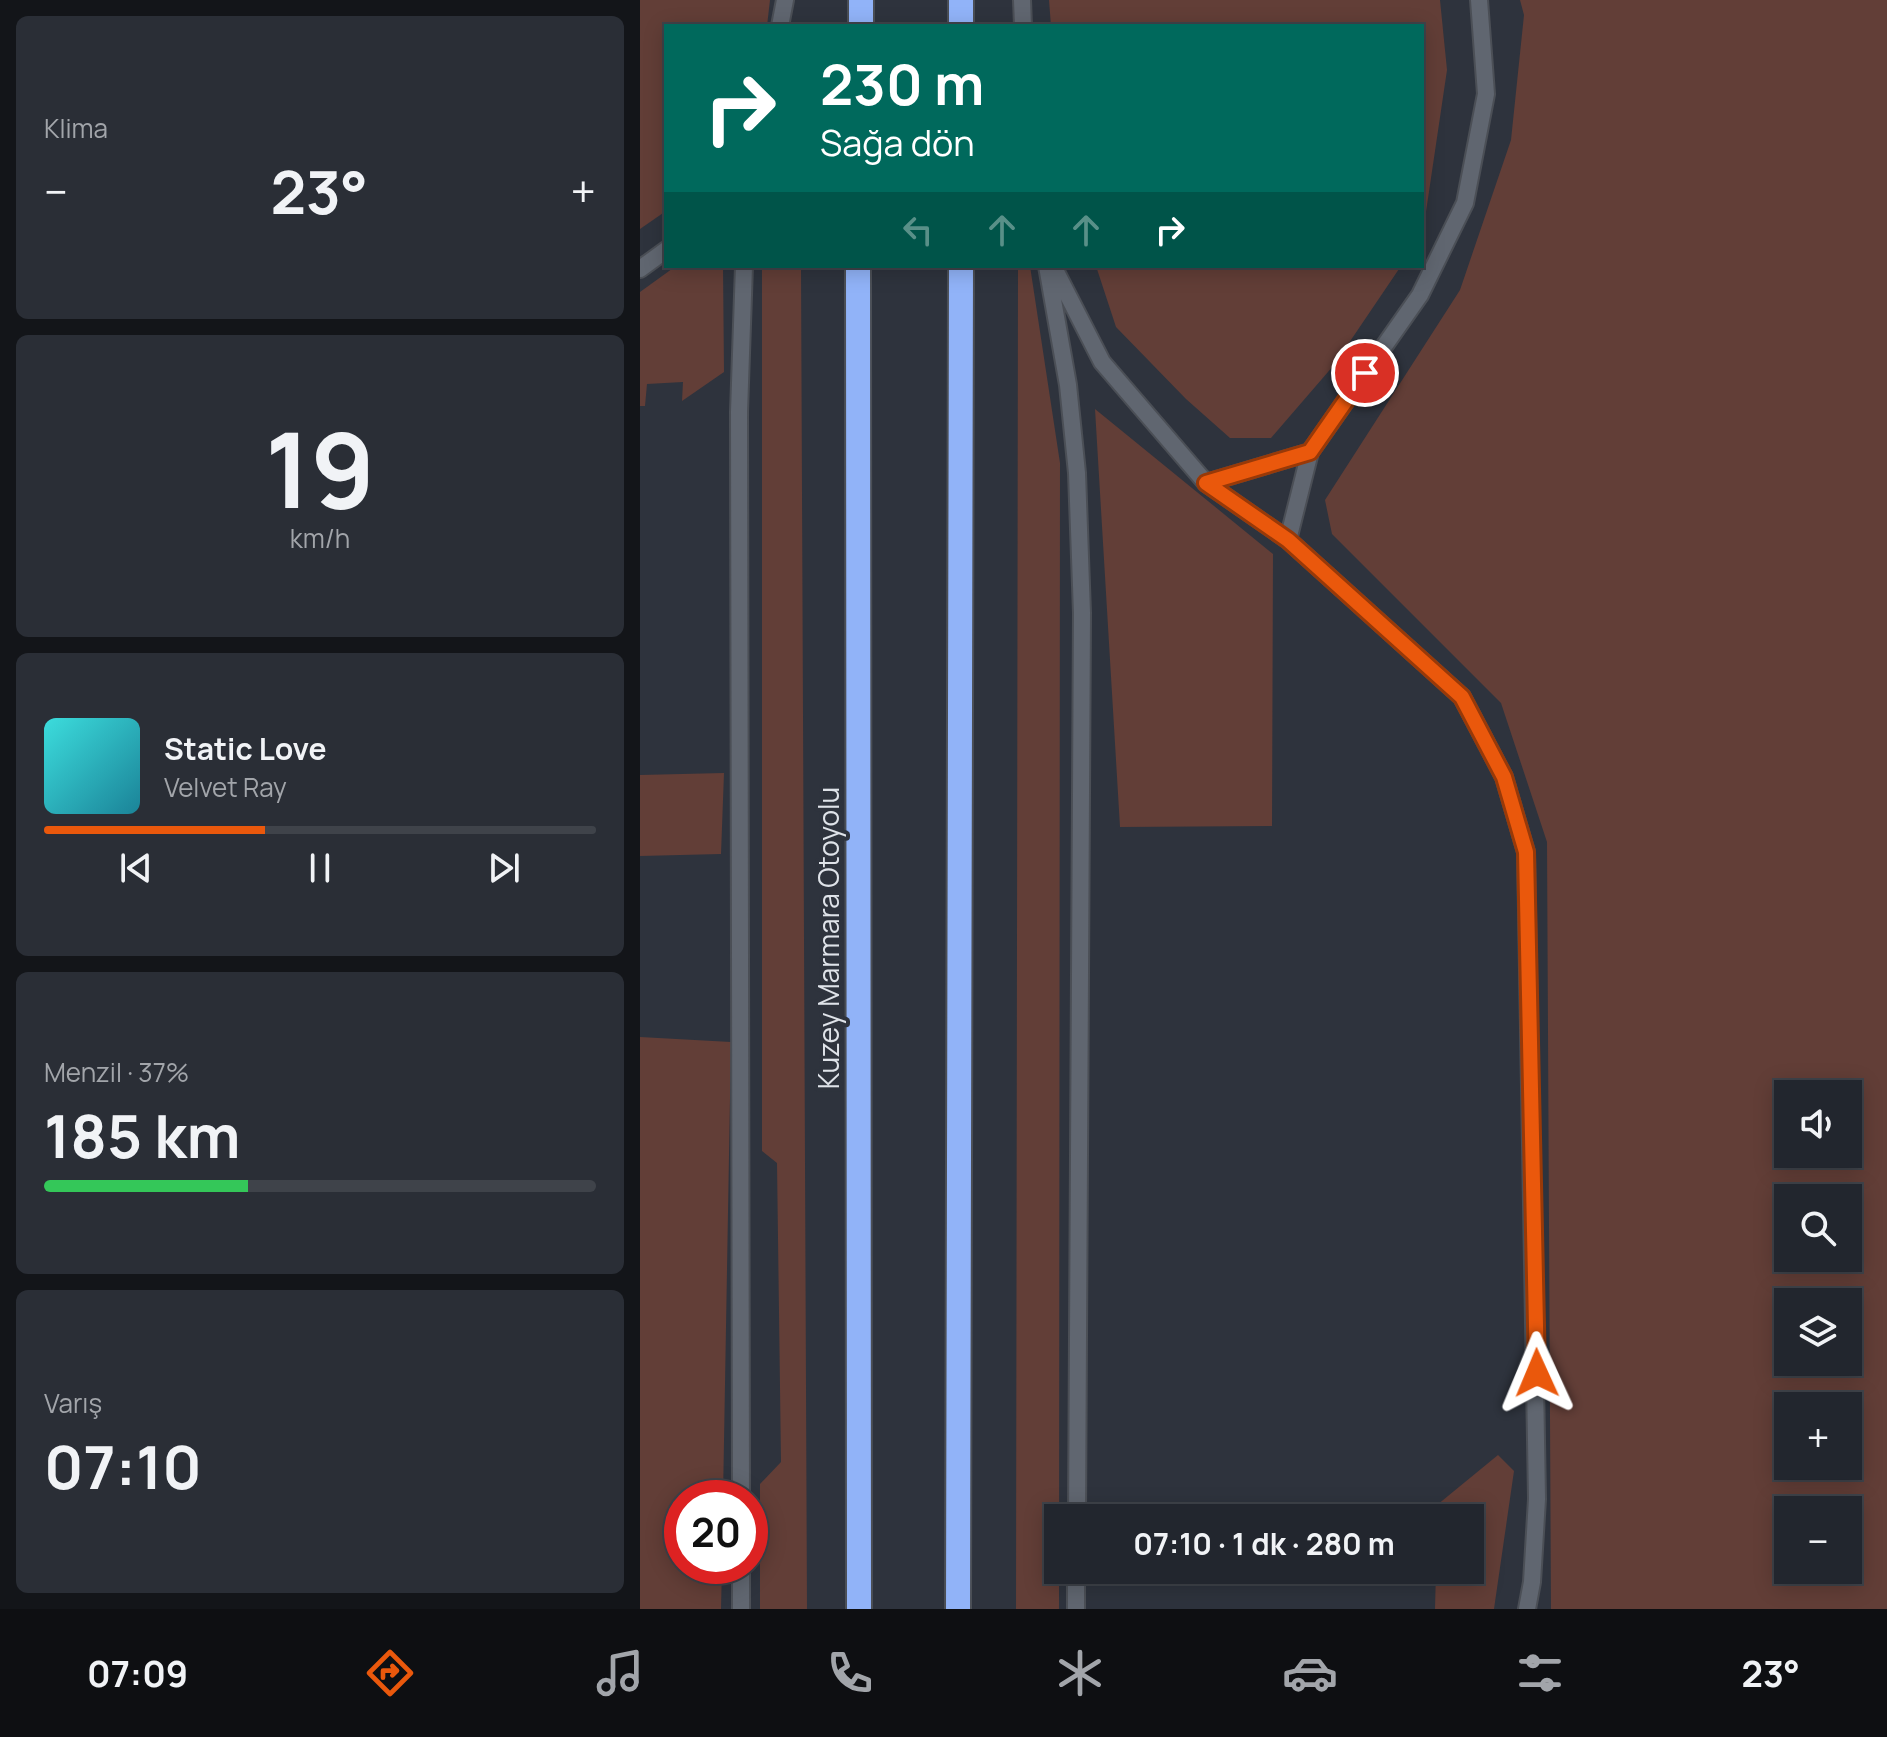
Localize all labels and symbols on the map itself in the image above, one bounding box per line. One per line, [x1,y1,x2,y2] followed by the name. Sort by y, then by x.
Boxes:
[1331,339,1399,407] pin
[809,787,847,1089] street label: Kuzey Marmara Otoyolu
[1495,1331,1579,1415] position arrow
[664,1480,768,1584] speed limit sign: 20

